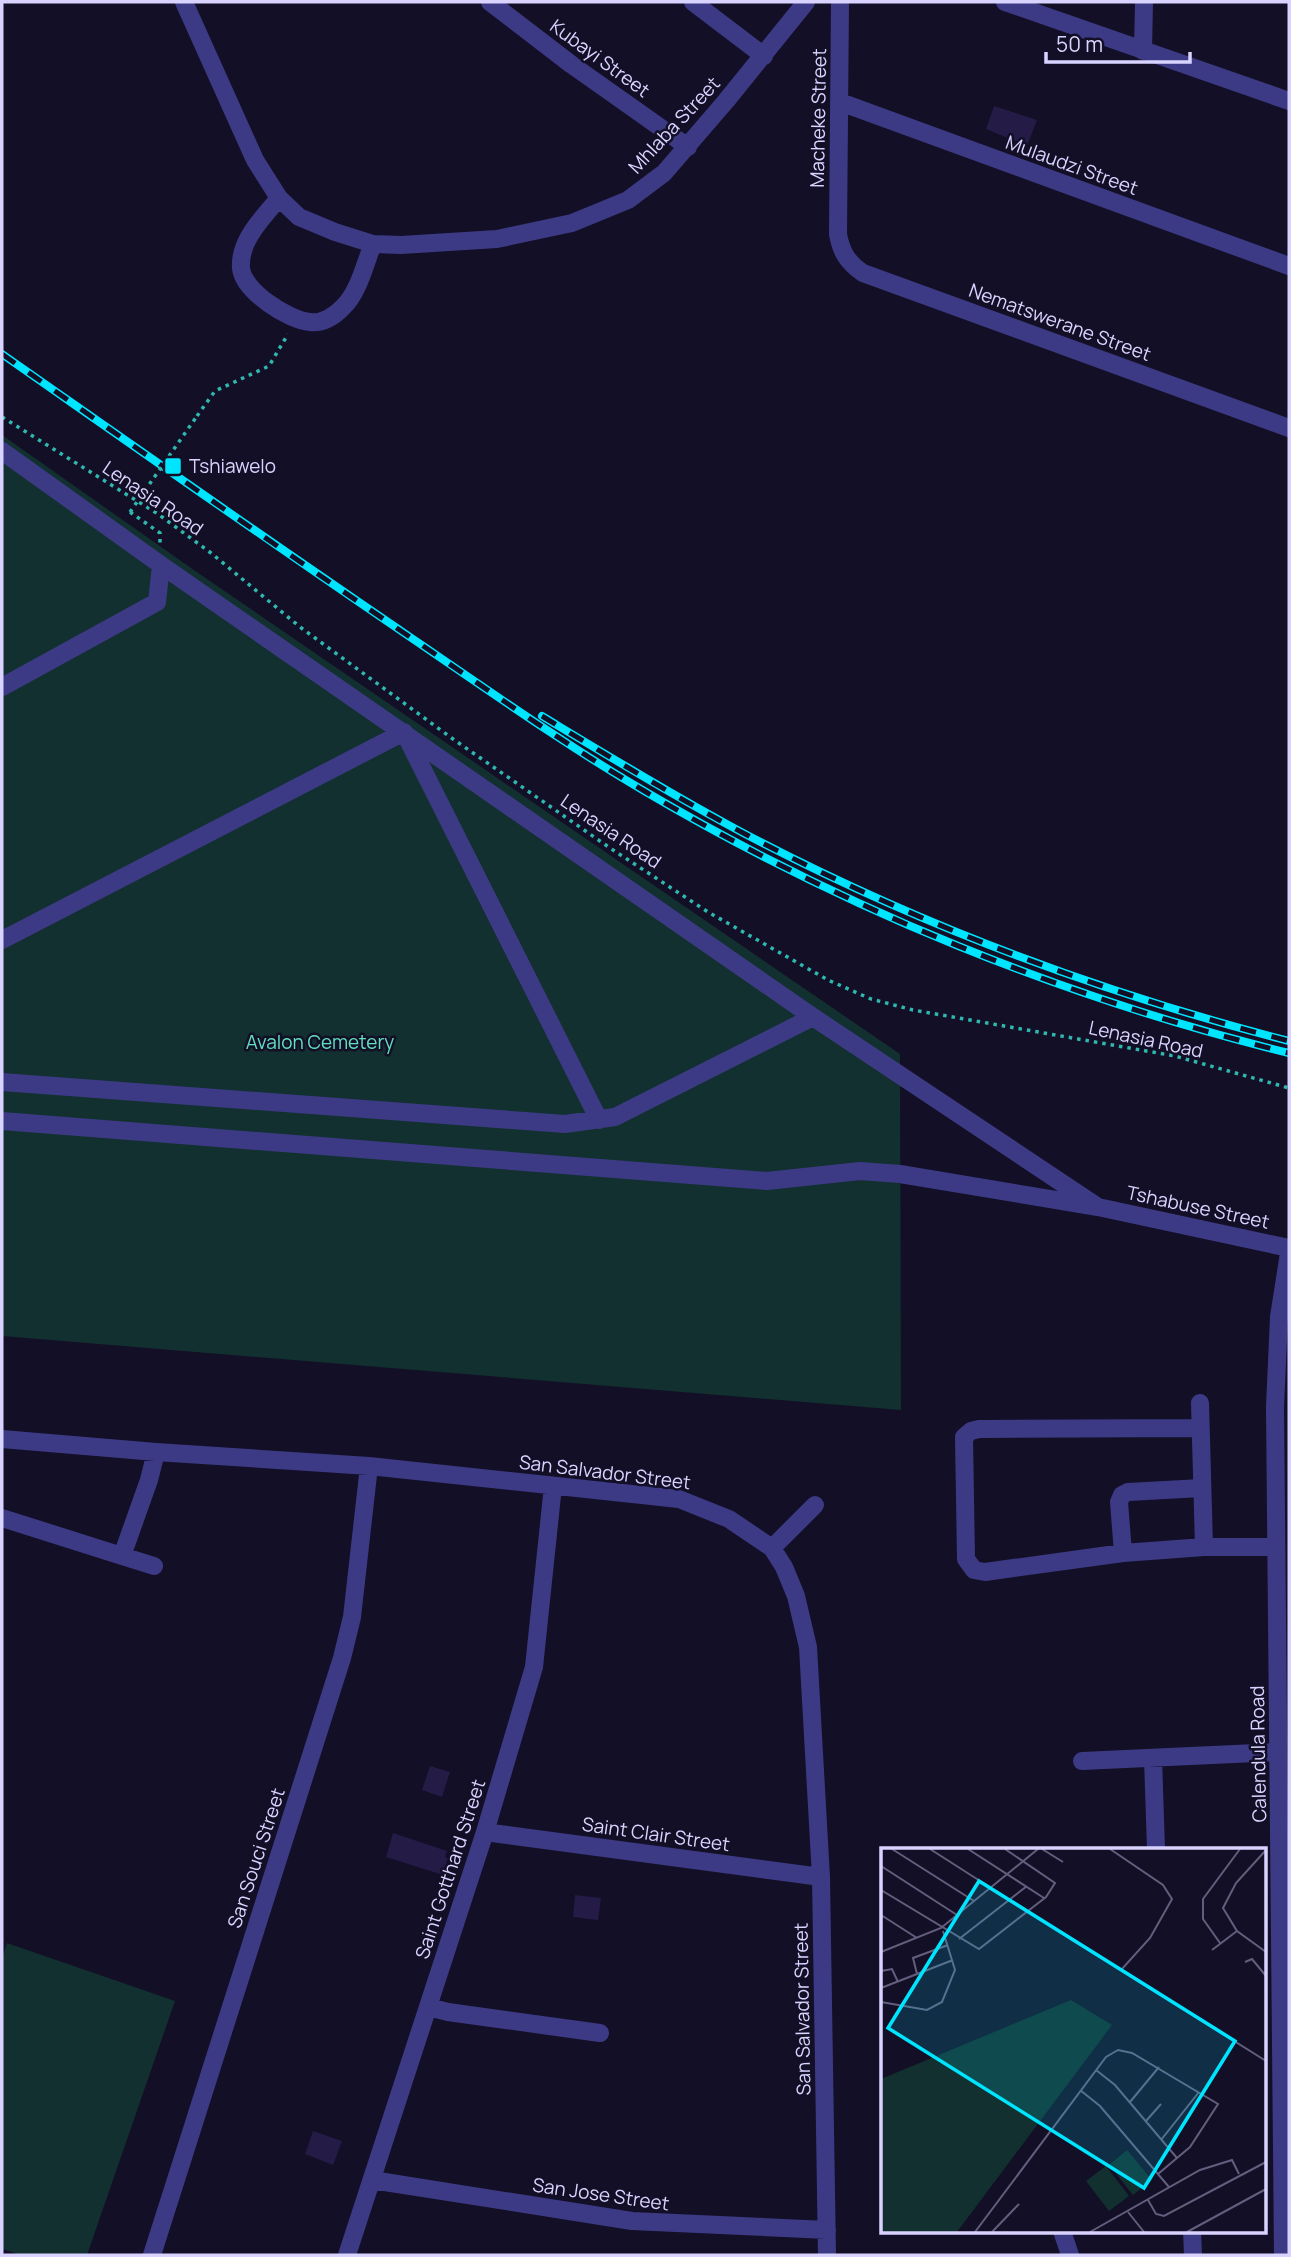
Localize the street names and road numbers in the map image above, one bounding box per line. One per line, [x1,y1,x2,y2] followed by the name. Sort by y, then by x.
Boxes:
[545,13,655,103] street label: Kubayi Street
[804,48,832,188] street label: Macheke Street
[622,71,726,179] street label: Mhlaba Street
[1002,129,1142,201] street label: Mulaudzi Street
[965,277,1155,367] street label: Nematswerane Street
[98,455,208,541] street label: Lenasia Road
[556,788,666,874] street label: Lenasia Road
[1086,1014,1206,1064] street label: Lenasia Road
[1124,1179,1272,1235] street label: Tshabuse Street
[518,1449,692,1495] street label: San Salvador Street
[1244,1685,1272,1823] street label: Calendula Road
[409,1776,491,1962] street label: Saint Gotthard Street
[221,1785,291,1931] street label: San Souci Street
[580,1811,732,1857] street label: Saint Clair Street
[787,1922,817,2096] street label: San Salvador Street
[531,2172,671,2216] street label: San Jose Street

